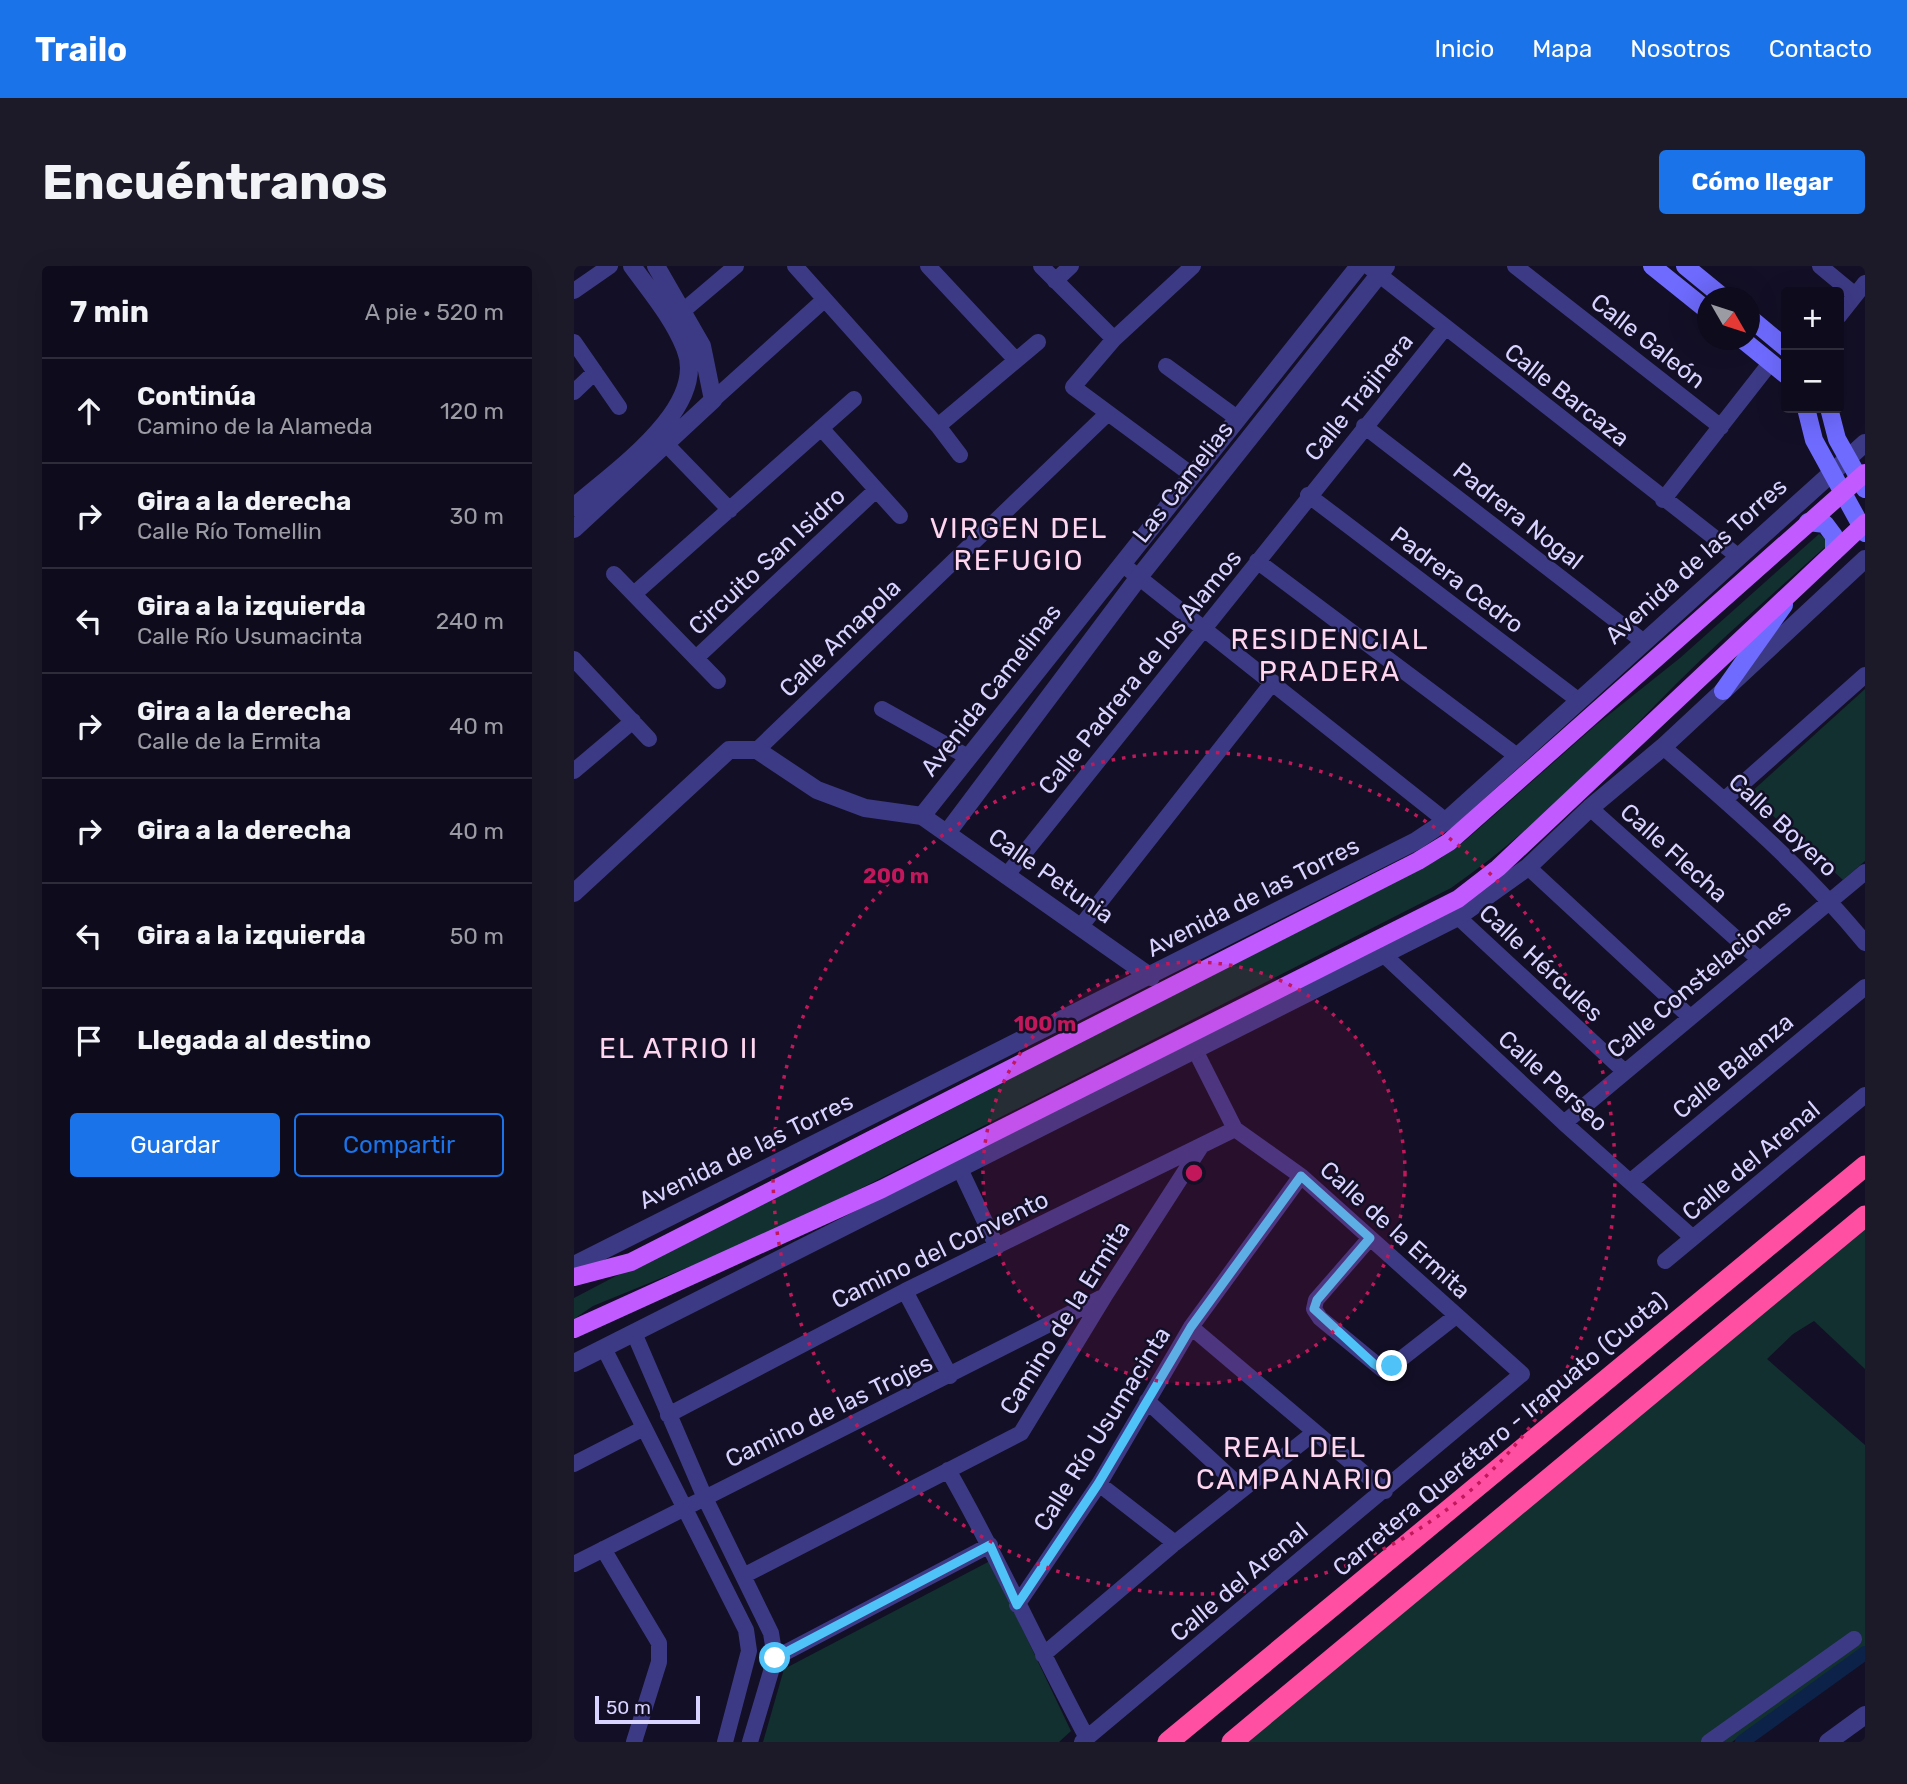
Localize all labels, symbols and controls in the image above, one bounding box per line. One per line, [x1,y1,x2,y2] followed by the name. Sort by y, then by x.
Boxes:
[35,30,127,69] text: Trailo
[1435,35,1494,63] text: Inicio
[1532,35,1592,63] text: Mapa
[1630,35,1731,63] text: Nosotros
[1769,35,1872,63] text: Contacto
[1659,150,1865,214] button: Cómo llegar
[42,153,388,211] text: Encuéntranos
[1697,287,1760,350] north arrow
[1781,287,1844,413] map controls
[1781,287,1844,350] button: +
[1585,288,1711,394] street label: Calle Galeón
[70,294,149,330] text: 7 min
[365,298,504,326] text: A pie · 520 m
[1299,328,1419,466] street label: Calle Trajinera
[1499,338,1635,452] street label: Calle Barcaza
[1781,350,1844,413] button: −
[137,381,256,412] text: Continúa
[70,392,108,430] icon: ahead
[440,397,504,425] text: 120 m
[137,412,373,440] text: Camino de la Alameda
[1127,416,1239,548] street label: Las Camelias
[1448,457,1588,575] street label: Padrera Nogal
[1599,472,1793,650] street label: Avenida de las Torres
[683,481,851,641] street label: Circuito San Isidro
[137,486,351,517] text: Gira a la derecha
[70,497,108,535] icon: right
[449,502,504,530] text: 30 m
[930,512,1108,577] district label: VIRGEN DEL REFUGIO
[137,517,322,545] text: Calle Río Tomellin
[1385,521,1529,639] street label: Padrera Cedro
[1033,544,1247,800] street label: Calle Padrera de los Alamos
[774,573,906,703] street label: Calle Amapola
[137,591,366,622] text: Gira a la izquierda
[915,598,1067,782] street label: Avenida Camelinas
[70,602,108,640] icon: left
[436,607,504,635] text: 240 m
[137,622,363,650] text: Calle Río Usumacinta
[1231,623,1429,688] district label: RESIDENCIAL PRADERA
[137,696,351,727] text: Gira a la derecha
[70,707,108,745] icon: right
[449,712,504,740] text: 40 m
[137,727,321,755] text: Calle de la Ermita
[1723,768,1843,882] street label: Calle Boyero
[1615,798,1733,908] street label: Calle Flecha
[70,812,108,850] icon: right
[137,815,351,846] text: Gira a la derecha
[449,817,504,845] text: 40 m
[983,823,1119,929] street label: Calle Petunia
[1142,831,1364,963] street label: Avenida de las Torres
[863,863,929,888] text: 200 m
[1601,894,1797,1064] street label: Calle Constelaciones
[1473,899,1609,1027] street label: Calle Hércules
[70,917,108,955] icon: left
[137,920,366,951] text: Gira a la izquierda
[450,922,504,950] text: 50 m
[1667,1008,1799,1124] street label: Calle Balanza
[1014,1011,1076,1036] text: 100 m
[70,1022,108,1060] icon: arrive
[137,1025,371,1056] text: Llegada al destino
[1493,1025,1613,1137] street label: Calle Perseo
[599,1032,759,1065] district label: EL ATRIO II
[634,1087,858,1215] street label: Avenida de las Torres
[1676,1095,1826,1227] street label: Calle del Arenal
[70,1113,280,1177] button: Guardar
[294,1113,504,1177] button: Compartir
[1314,1155,1476,1305] street label: Calle de la Ermita
[1182,1161,1206,1185] centre of rings
[827,1185,1053,1315] street label: Camino del Convento
[994,1216,1136,1420] street label: Camino de la Ermita
[1327,1286,1673,1582] street label: Carretera Querétaro - Irapuato (Cuota)
[1028,1322,1176,1536] street label: Calle Río Usumacinta
[721,1349,937,1473] street label: Camino de las Trojes
[1376,1350,1407,1381] route end
[1196,1431,1394,1496] district label: REAL DEL CAMPANARIO
[1164,1516,1314,1648] street label: Calle del Arenal
[759,1642,790,1673] route start
[595,1693,700,1725] scale bar
[606,1696,651,1719] text: 50 m

